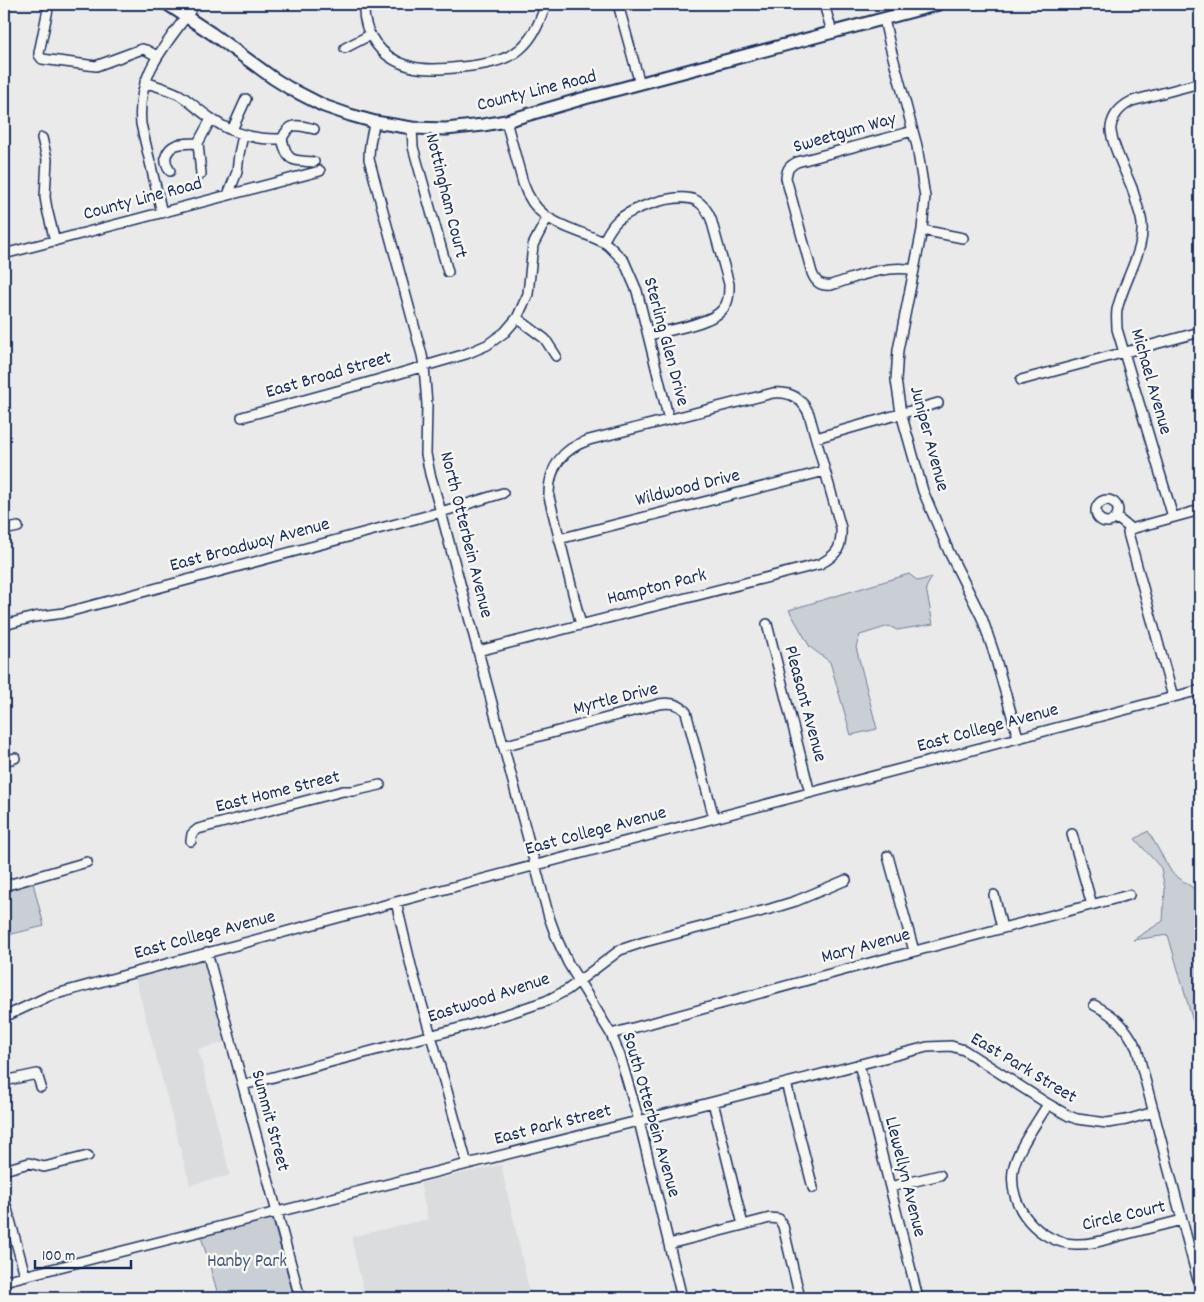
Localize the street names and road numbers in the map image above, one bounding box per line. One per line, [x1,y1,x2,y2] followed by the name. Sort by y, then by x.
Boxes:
[474,64,600,120] street label: County Line Road
[790,106,900,162] street label: Sweetgum Way
[416,131,474,261] street label: Nottingham Court
[81,171,205,229] street label: County Line Road
[635,275,695,409] street label: Sterling Glen Drive
[1122,326,1178,438] street label: Michael Avenue
[263,345,395,407] street label: East Broad Street
[901,383,955,495] street label: Juniper Avenue
[431,449,499,621] street label: North Otterbein Avenue
[633,463,743,515] street label: Wildwood Drive
[167,512,333,580] street label: East Broadway Avenue
[605,563,710,613] street label: Hampton Park
[775,643,833,765] street label: Pleasant Avenue
[571,676,661,724] street label: Myrtle Drive
[914,697,1062,761] street label: East College Avenue
[213,765,343,821] street label: East Home Street
[522,800,670,864] street label: East College Avenue
[131,904,279,968] street label: East College Avenue
[818,922,914,972] street label: Mary Avenue
[424,967,554,1031] street label: Eastwood Avenue
[965,1027,1081,1111] street label: East Park Street
[614,1029,686,1201] street label: South Otterbein Avenue
[243,1067,295,1175] street label: Summit Street
[492,1098,614,1154] street label: East Park Street
[876,1114,932,1240] street label: Llewellyn Avenue
[1080,1194,1168,1240] street label: Circle Court

